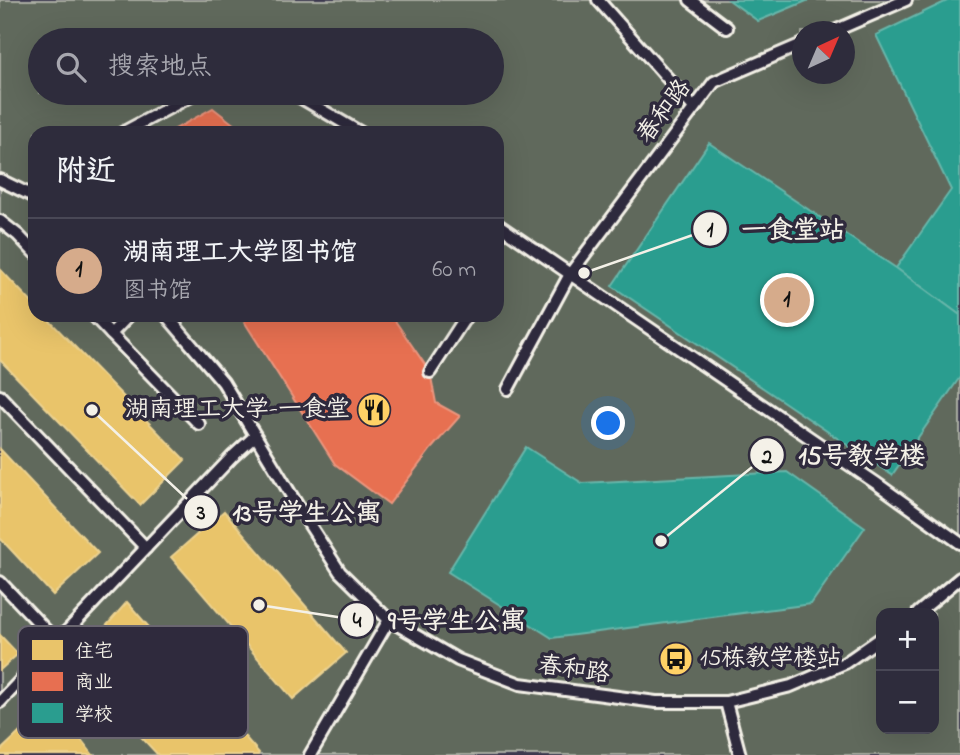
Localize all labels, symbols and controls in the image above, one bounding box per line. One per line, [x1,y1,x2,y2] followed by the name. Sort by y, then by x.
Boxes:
[792,21,855,84] north arrow
[28,28,504,105] search box
[52,48,90,86] icon: search
[108,49,212,87] text: 搜索地点
[629,73,701,151] street label: 春和路
[56,151,116,195] text: 附近
[692,205,859,252] callout: 一食堂站
[741,213,845,251] text: 一食堂站
[707,216,714,246] text: 1
[123,235,357,273] text: 湖南理工大学图书馆
[75,254,83,287] text: 1
[432,254,476,287] text: 60 m
[764,274,810,326] pin: 1
[123,275,192,308] text: 图书馆
[355,391,393,429] restaurant icon: 湖南理工大学-一食堂
[125,393,350,428] place label: 湖南理工大学-一食堂
[591,406,625,440] your location
[749,432,939,479] callout: 15号教学楼
[798,439,926,477] text: 15号教学楼
[761,443,773,473] text: 2
[183,488,396,535] callout: 13号学生公寓
[232,496,382,534] text: 13号学生公寓
[196,499,206,529] text: 3
[339,596,540,643] callout: 9号学生公寓
[387,604,526,642] text: 9号学生公寓
[353,607,362,637] text: 4
[876,608,939,734] map controls
[876,608,939,671] button: +
[18,626,248,738] legend
[75,639,113,666] text: 住宅
[657,640,695,678] bus stop icon: 15栋教学楼站
[700,642,841,677] place label: 15栋教学楼站
[536,649,612,693] street label: 春和路
[75,670,113,697] text: 商业
[876,671,939,734] button: −
[75,702,113,729] text: 学校

